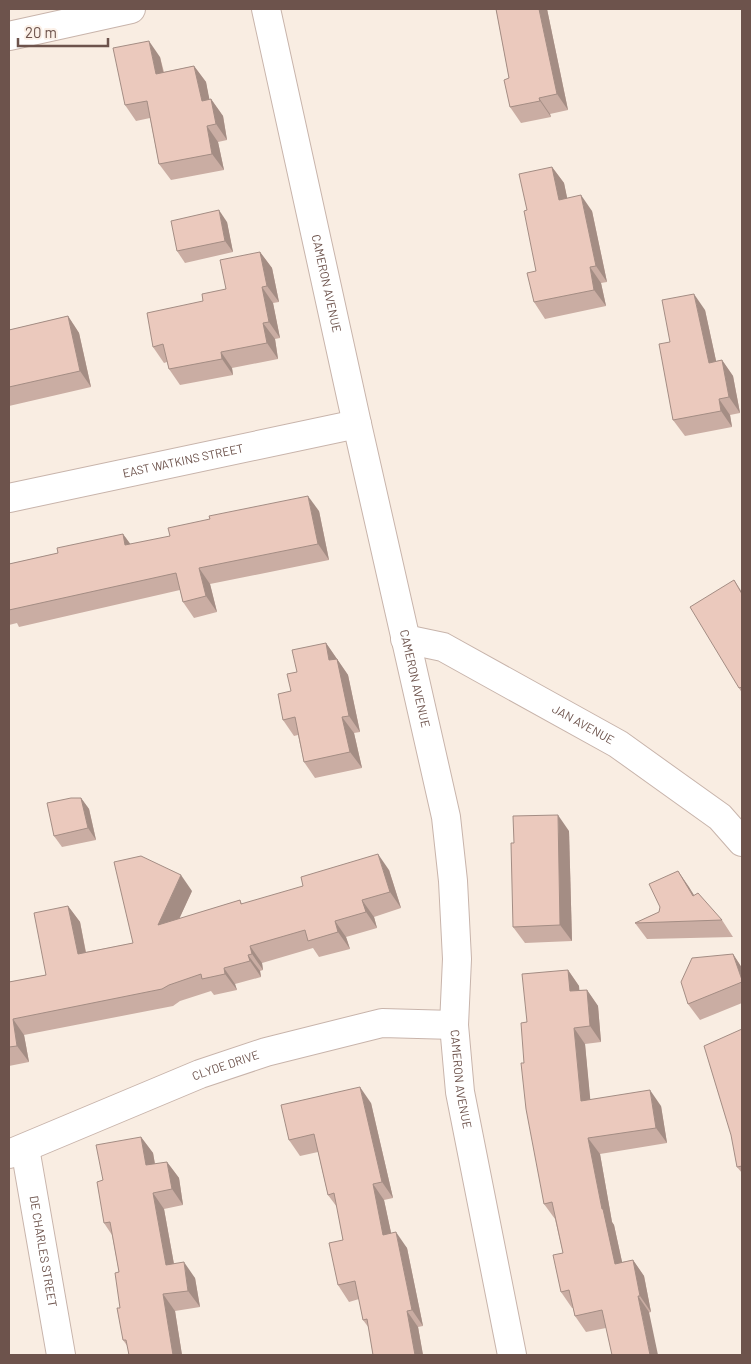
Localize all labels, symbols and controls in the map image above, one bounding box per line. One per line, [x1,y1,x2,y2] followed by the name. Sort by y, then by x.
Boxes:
[18,15,108,47] scale bar
[25,23,57,41] text: 20 m
[310,233,345,334] street label: CAMERON AVENUE
[121,440,245,480] street label: EAST WATKINS STREET
[398,628,434,729] street label: CAMERON AVENUE
[550,701,617,747] street label: JAN AVENUE
[448,1029,475,1130] street label: CAMERON AVENUE
[190,1047,260,1083] street label: CLYDE DRIVE
[27,1195,61,1308] street label: DE CHARLES STREET

